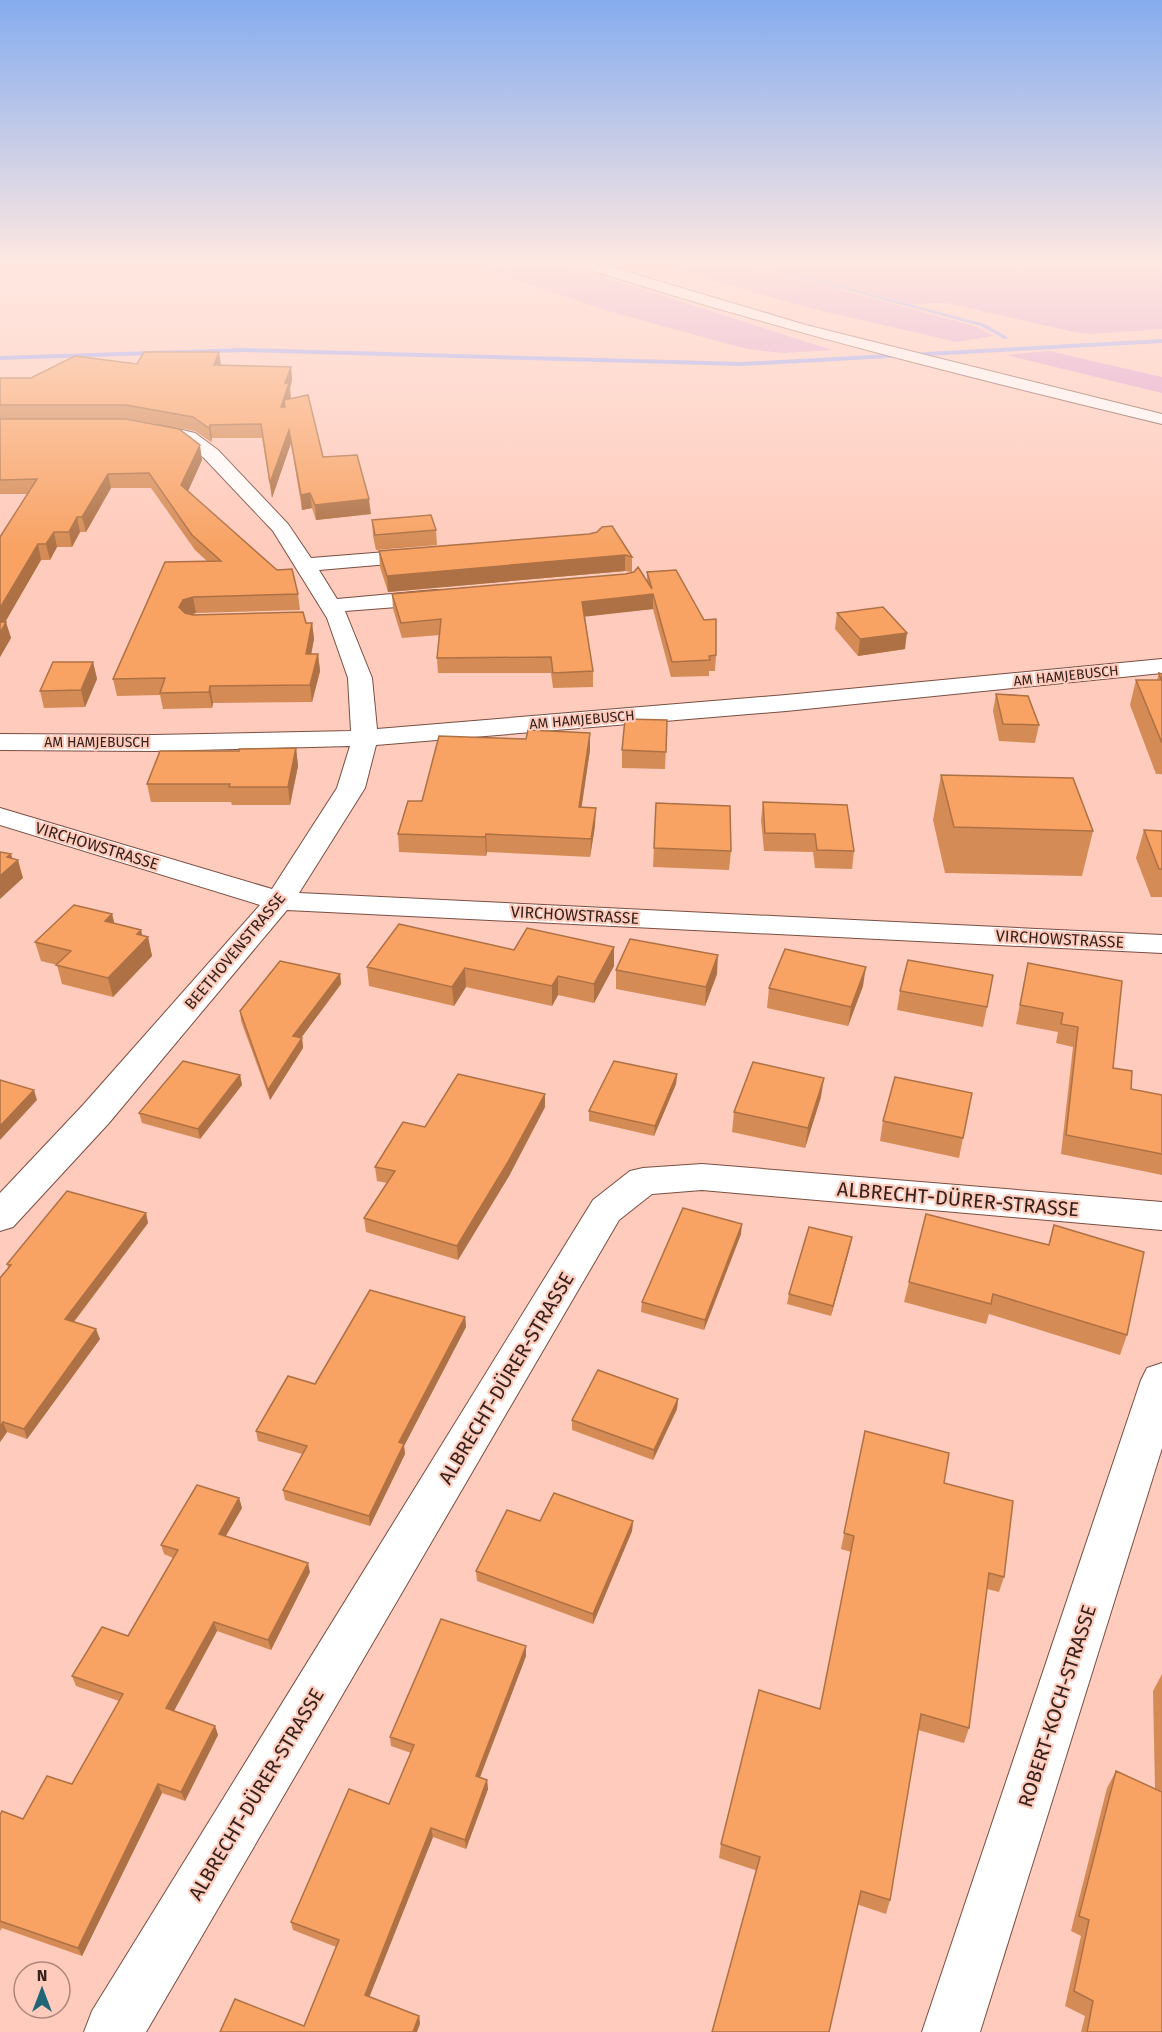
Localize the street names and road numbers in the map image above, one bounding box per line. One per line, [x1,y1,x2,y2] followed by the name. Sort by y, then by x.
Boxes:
[1013,662,1119,690] street label: AM HAMJEBUSCH
[529,707,635,733] street label: AM HAMJEBUSCH
[44,734,150,751] street label: AM HAMJEBUSCH
[33,818,161,874] street label: VIRCHOWSTRASSE
[181,889,289,1013] street label: BEETHOVENSTRASSE
[510,902,640,928] street label: VIRCHOWSTRASSE
[995,926,1125,952] street label: VIRCHOWSTRASSE
[836,1176,1080,1222] street label: ALBRECHT-DÜRER-STRASSE
[433,1268,579,1488] street label: ALBRECHT-DÜRER-STRASSE
[1013,1602,1101,1810] street label: ROBERT-KOCH-STRASSE
[183,1684,329,1904] street label: ALBRECHT-DÜRER-STRASSE

